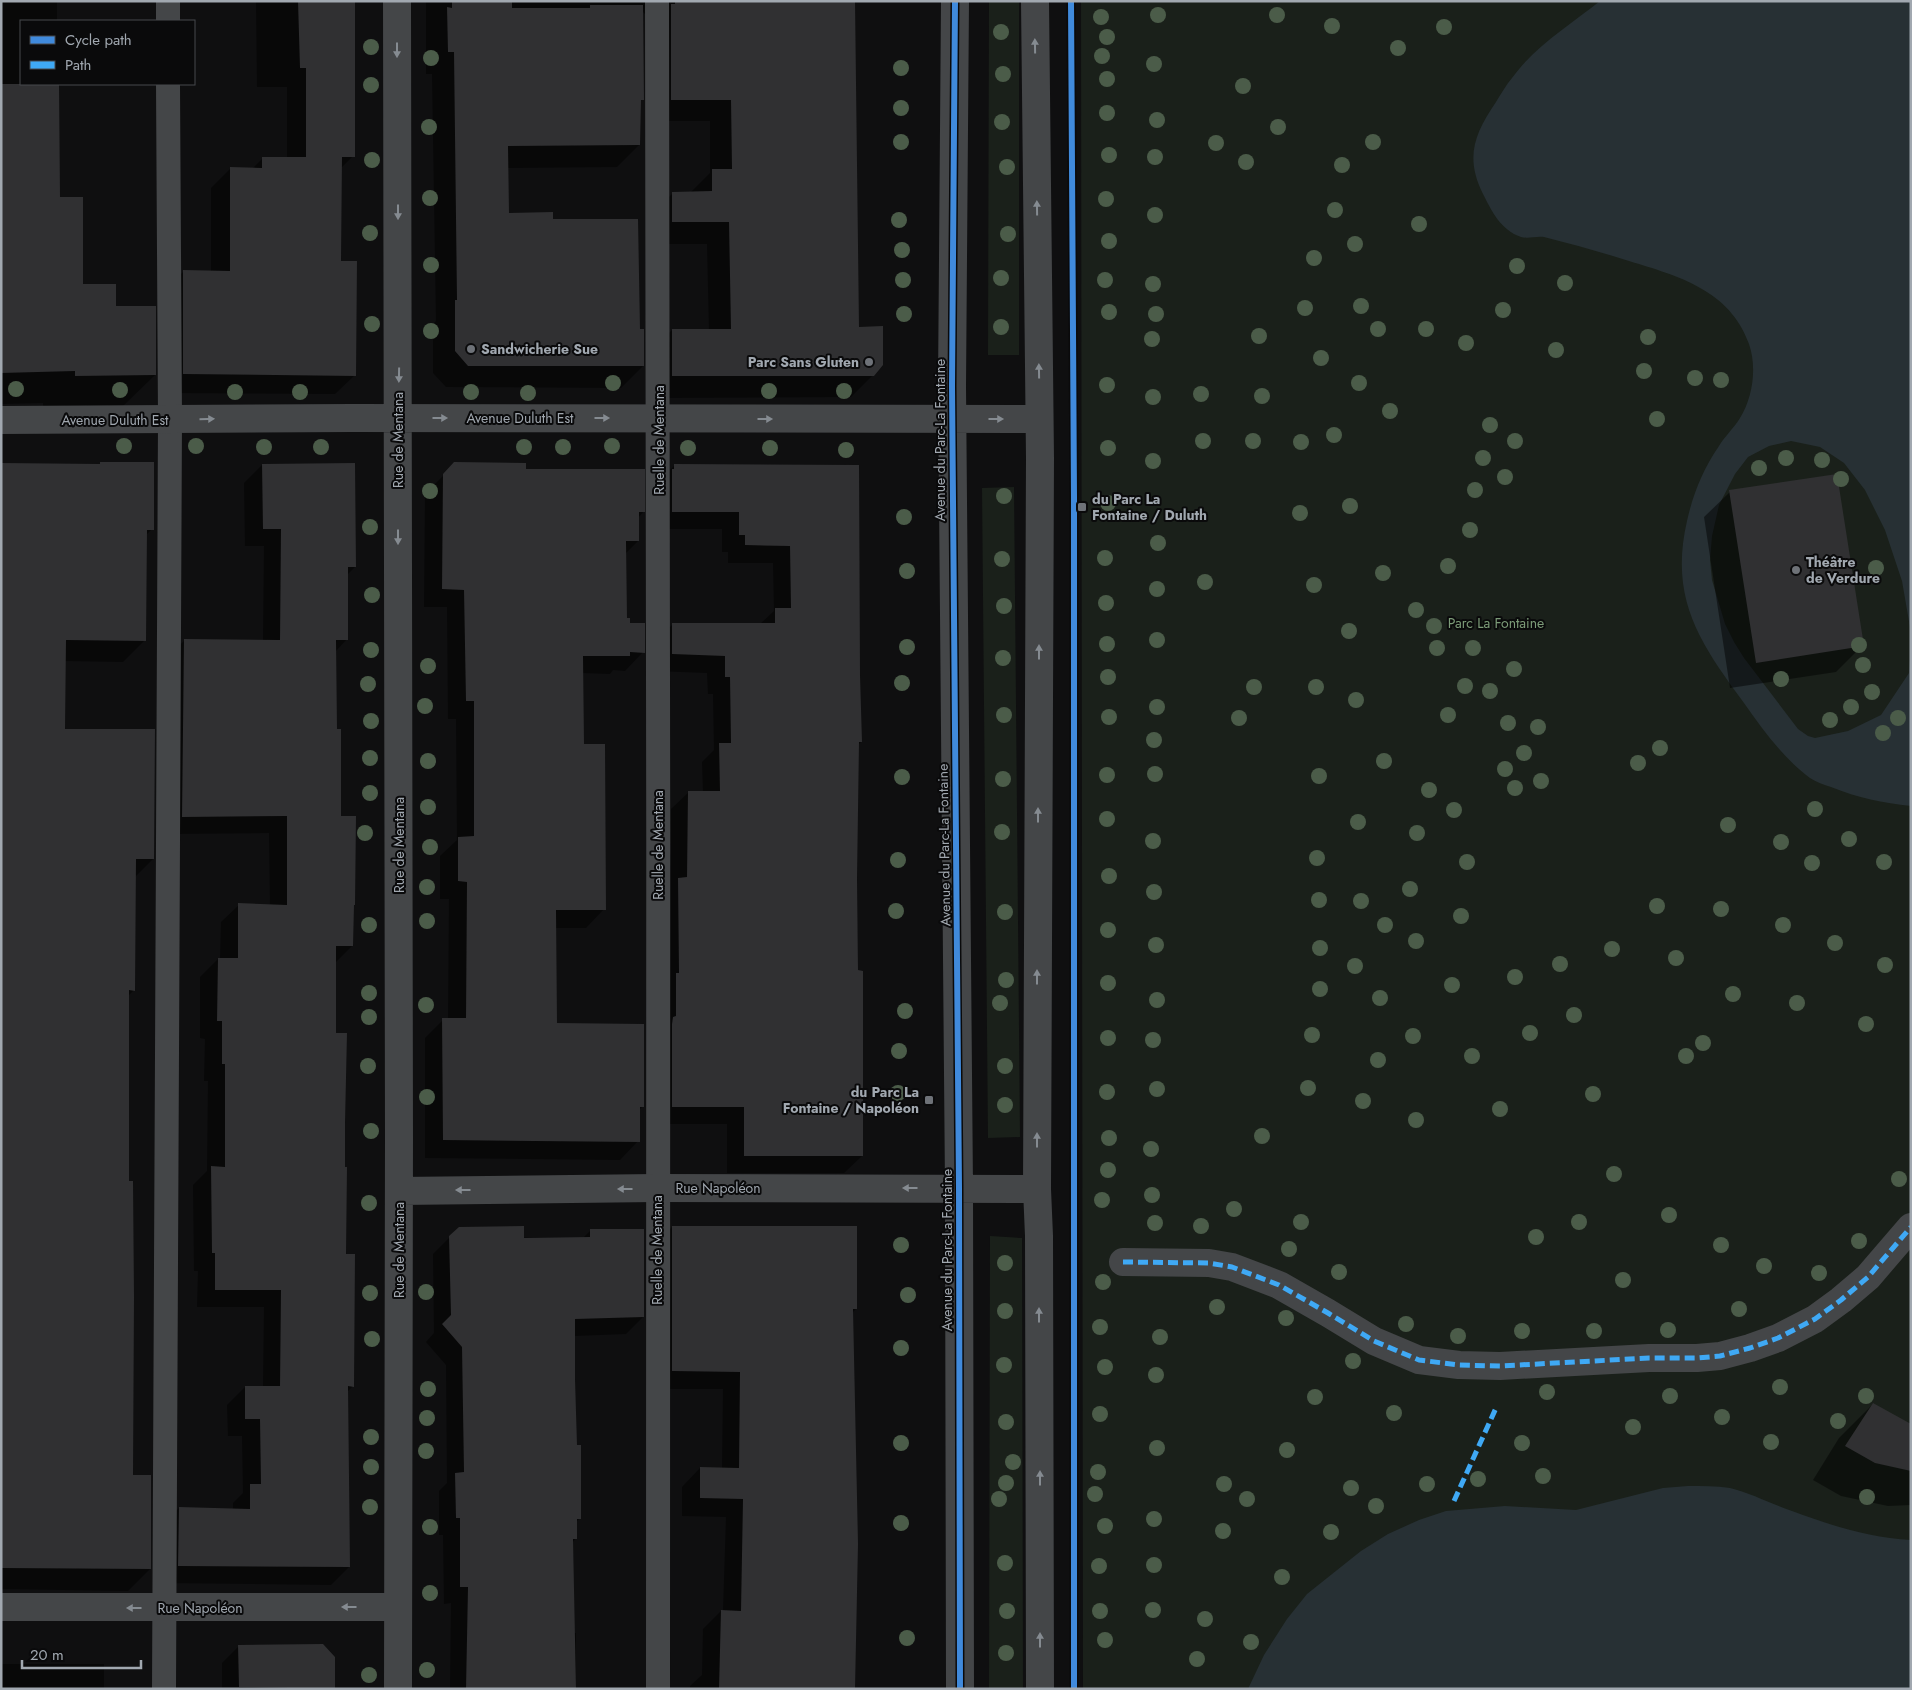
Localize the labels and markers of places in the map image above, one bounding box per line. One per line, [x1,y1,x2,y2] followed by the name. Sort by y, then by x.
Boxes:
[481,339,598,359] place label: Sandwicherie Sue
[465,343,477,355] marker: Sandwicherie Sue
[748,352,859,372] place label: Parc Sans Gluten
[863,356,875,368] marker: Parc Sans Gluten
[1092,489,1207,525] place label: du Parc La Fontaine / Duluth
[1076,501,1088,513] marker: du Parc La Fontaine / Duluth
[1806,552,1880,588] place label: Théâtre de Verdure
[1790,564,1802,576] marker: Théâtre de Verdure
[783,1082,919,1118] place label: du Parc La Fontaine / Napoléon
[923,1094,935,1106] marker: du Parc La Fontaine / Napoléon

